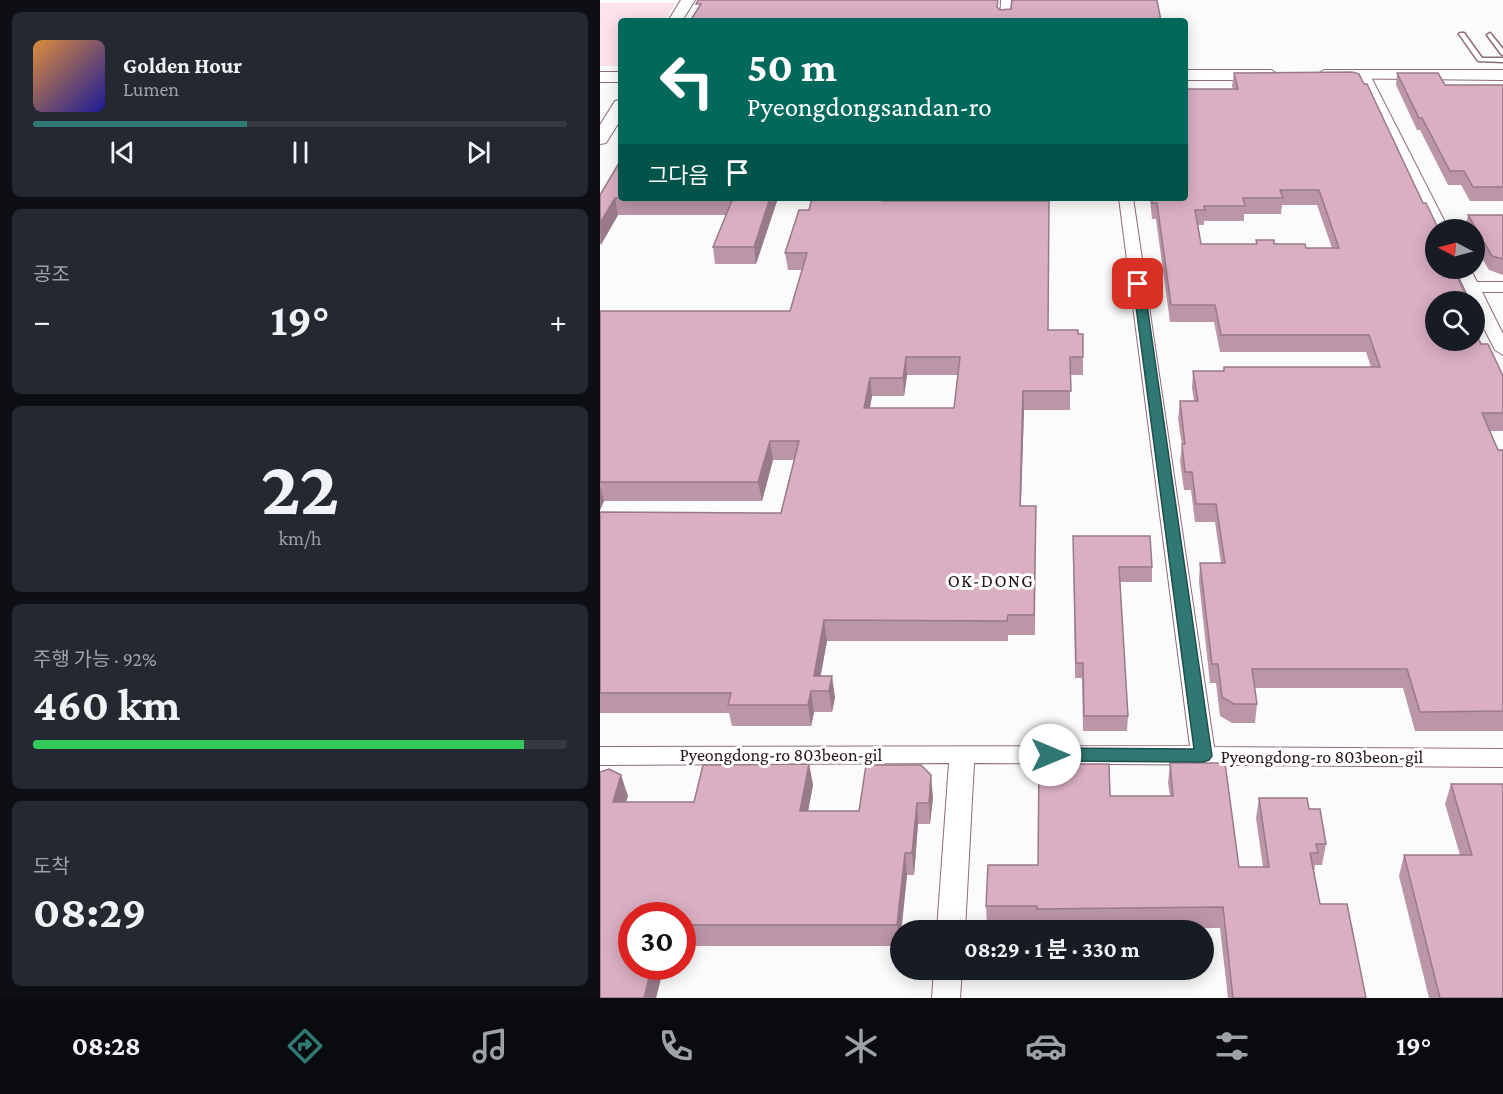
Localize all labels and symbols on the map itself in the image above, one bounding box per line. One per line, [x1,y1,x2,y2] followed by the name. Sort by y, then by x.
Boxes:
[1425,219,1485,279] north arrow
[1112,258,1163,309] pin
[948,571,1034,591] district label: OK-DONG
[1018,723,1082,787] position arrow
[680,745,883,765] street label: Pyeongdong-ro 803beon-gil
[1221,747,1424,767] street label: Pyeongdong-ro 803beon-gil
[618,902,696,980] speed limit sign: 30

